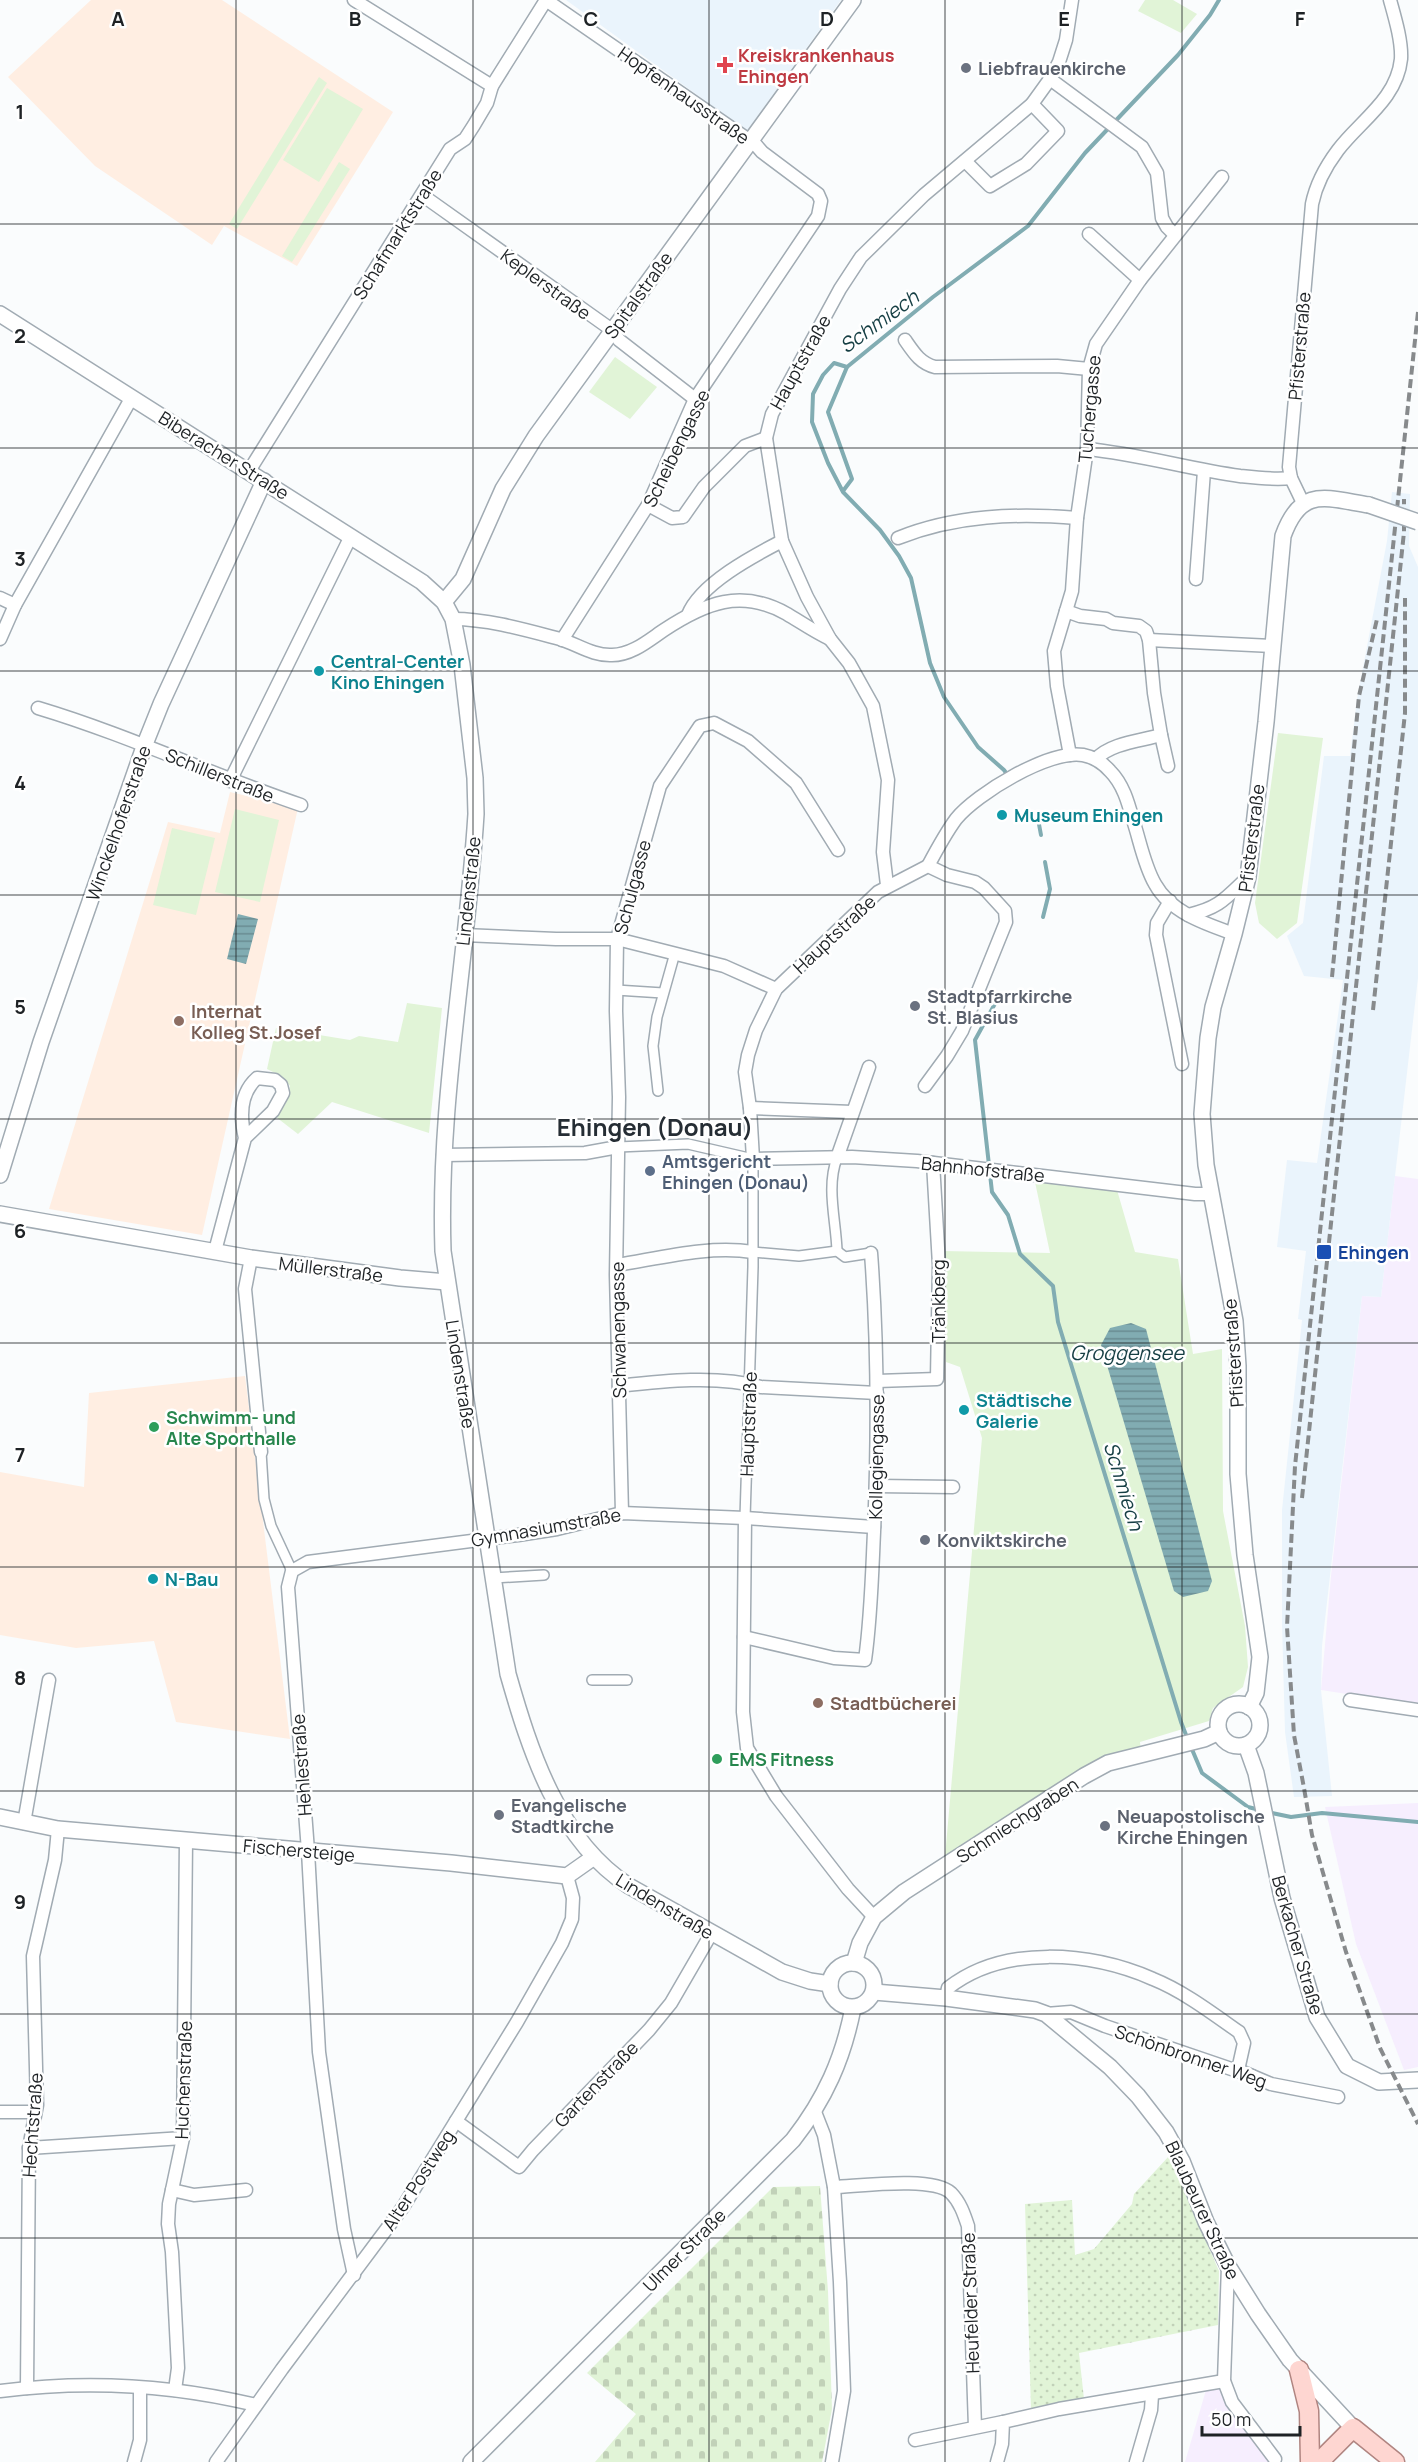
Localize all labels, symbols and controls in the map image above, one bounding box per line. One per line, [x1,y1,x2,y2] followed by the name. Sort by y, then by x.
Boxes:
[111,5,125,32] text: A
[349,5,362,32] text: B
[584,5,598,32] text: C
[820,5,834,32] text: D
[1058,5,1070,32] text: E
[1295,5,1306,32] text: F
[613,41,755,149] street label: Hopfenhausstraße
[738,43,895,88] place label: Kreiskrankenhaus Ehingen
[716,56,734,74] marker: Kreiskrankenhaus Ehingen
[978,56,1126,80] place label: Liebfrauenkirche
[959,61,973,75] marker: Liebfrauenkirche
[16,98,24,125] text: 1
[347,164,447,304] street label: Schafmarktstraße
[496,243,596,325] street label: Keplerstraße
[598,247,678,343] street label: Spitalstraße
[834,283,925,359] water label: Schmiech
[1282,291,1316,401] street label: Pfisterstraße
[764,310,836,414] street label: Hauptstraße
[14,322,26,349] text: 2
[1072,354,1106,464] street label: Tuchergasse
[637,385,715,511] street label: Scheibengasse
[154,405,294,505] street label: Biberacher Straße
[14,545,26,572] text: 3
[331,649,464,694] place label: Central-Center Kino Ehingen
[312,664,326,678] marker: Central-Center Kino Ehingen
[80,742,156,904] street label: Winckelhoferstraße
[162,742,278,808] street label: Schillerstraße
[14,769,26,796] text: 4
[1232,783,1270,893] street label: Pfisterstraße
[1014,803,1163,827] place label: Museum Ehingen
[995,808,1009,822] marker: Museum Ehingen
[450,835,486,947] street label: Lindenstraße
[608,837,656,937] street label: Schulgasse
[787,889,881,979] street label: Hauptstraße
[927,984,1073,1029] place label: Stadtpfarrkirche St. Blasius
[14,993,26,1020] text: 5
[191,999,321,1044] place label: Internat Kolleg St.Josef
[908,999,922,1013] marker: Stadtpfarrkirche St. Blasius
[172,1014,186,1028] marker: Internat Kolleg St.Josef
[557,1110,753,1143] district label: Ehingen (Donau)
[662,1149,810,1194] place label: Amtsgericht Ehingen (Donau)
[920,1151,1046,1187] street label: Bahnhofstraße
[643,1164,657,1178] marker: Amtsgericht Ehingen (Donau)
[14,1217,26,1244] text: 6
[1338,1240,1409,1264] place label: Ehingen
[1315,1243,1333,1261] marker: Ehingen
[277,1251,385,1287] street label: Müllerstraße
[926,1259,950,1343] street label: Tränkberg
[605,1261,631,1399] street label: Schwanengasse
[1217,1298,1249,1408] street label: Pfisterstraße
[441,1318,481,1430] street label: Lindenstraße
[1070,1339,1185,1366] water label: Groggensee
[734,1371,762,1477] street label: Hauptstraße
[976,1388,1072,1433] place label: Städtische Galerie
[863,1394,889,1520] street label: Kollegiengasse
[957,1403,971,1417] marker: Städtische Galerie
[166,1405,297,1450] place label: Schwimm- und Alte Sporthalle
[147,1420,161,1434] marker: Schwimm- und Alte Sporthalle
[1098,1438,1151,1535] water label: Schmiech
[15,1441,25,1468] text: 7
[469,1502,623,1552] street label: Gymnasiumstraße
[937,1528,1067,1552] place label: Konviktskirche
[918,1533,932,1547] marker: Konviktskirche
[165,1567,218,1591] place label: N-Bau
[146,1572,160,1586] marker: N-Bau
[14,1664,26,1691] text: 8
[830,1691,957,1715] place label: Stadtbücherei
[811,1696,825,1710] marker: Stadtbücherei
[285,1713,317,1817] street label: Hehlestraße
[729,1747,834,1771] place label: EMS Fitness
[710,1752,724,1766] marker: EMS Fitness
[951,1772,1083,1868] street label: Schmiechgraben
[511,1793,627,1838] place label: Evangelische Stadtkirche
[1117,1804,1265,1849] place label: Neuapostolische Kirche Ehingen
[492,1808,506,1822] marker: Evangelische Stadtkirche
[1098,1819,1112,1833] marker: Neuapostolische Kirche Ehingen
[242,1833,356,1867] street label: Fischersteige
[612,1867,718,1945] street label: Lindenstraße
[1267,1872,1329,2018] street label: Berkacher Straße
[14,1888,26,1915] text: 9
[1112,2019,1270,2093] street label: Schönbronner Weg
[169,2020,197,2140] street label: Huchenstraße
[549,2036,643,2132] street label: Gartenstraße
[16,2072,48,2178] street label: Hechtstraße
[376,2125,460,2235] street label: Alter Postweg
[1160,2137,1246,2283] street label: Blaubeurer Straße
[637,2203,731,2297] street label: Ulmer Straße
[956,2232,984,2374] street label: Heufelder Straße
[1202,2399,1300,2437] scale bar
[1211,2407,1251,2431] text: 50 m

